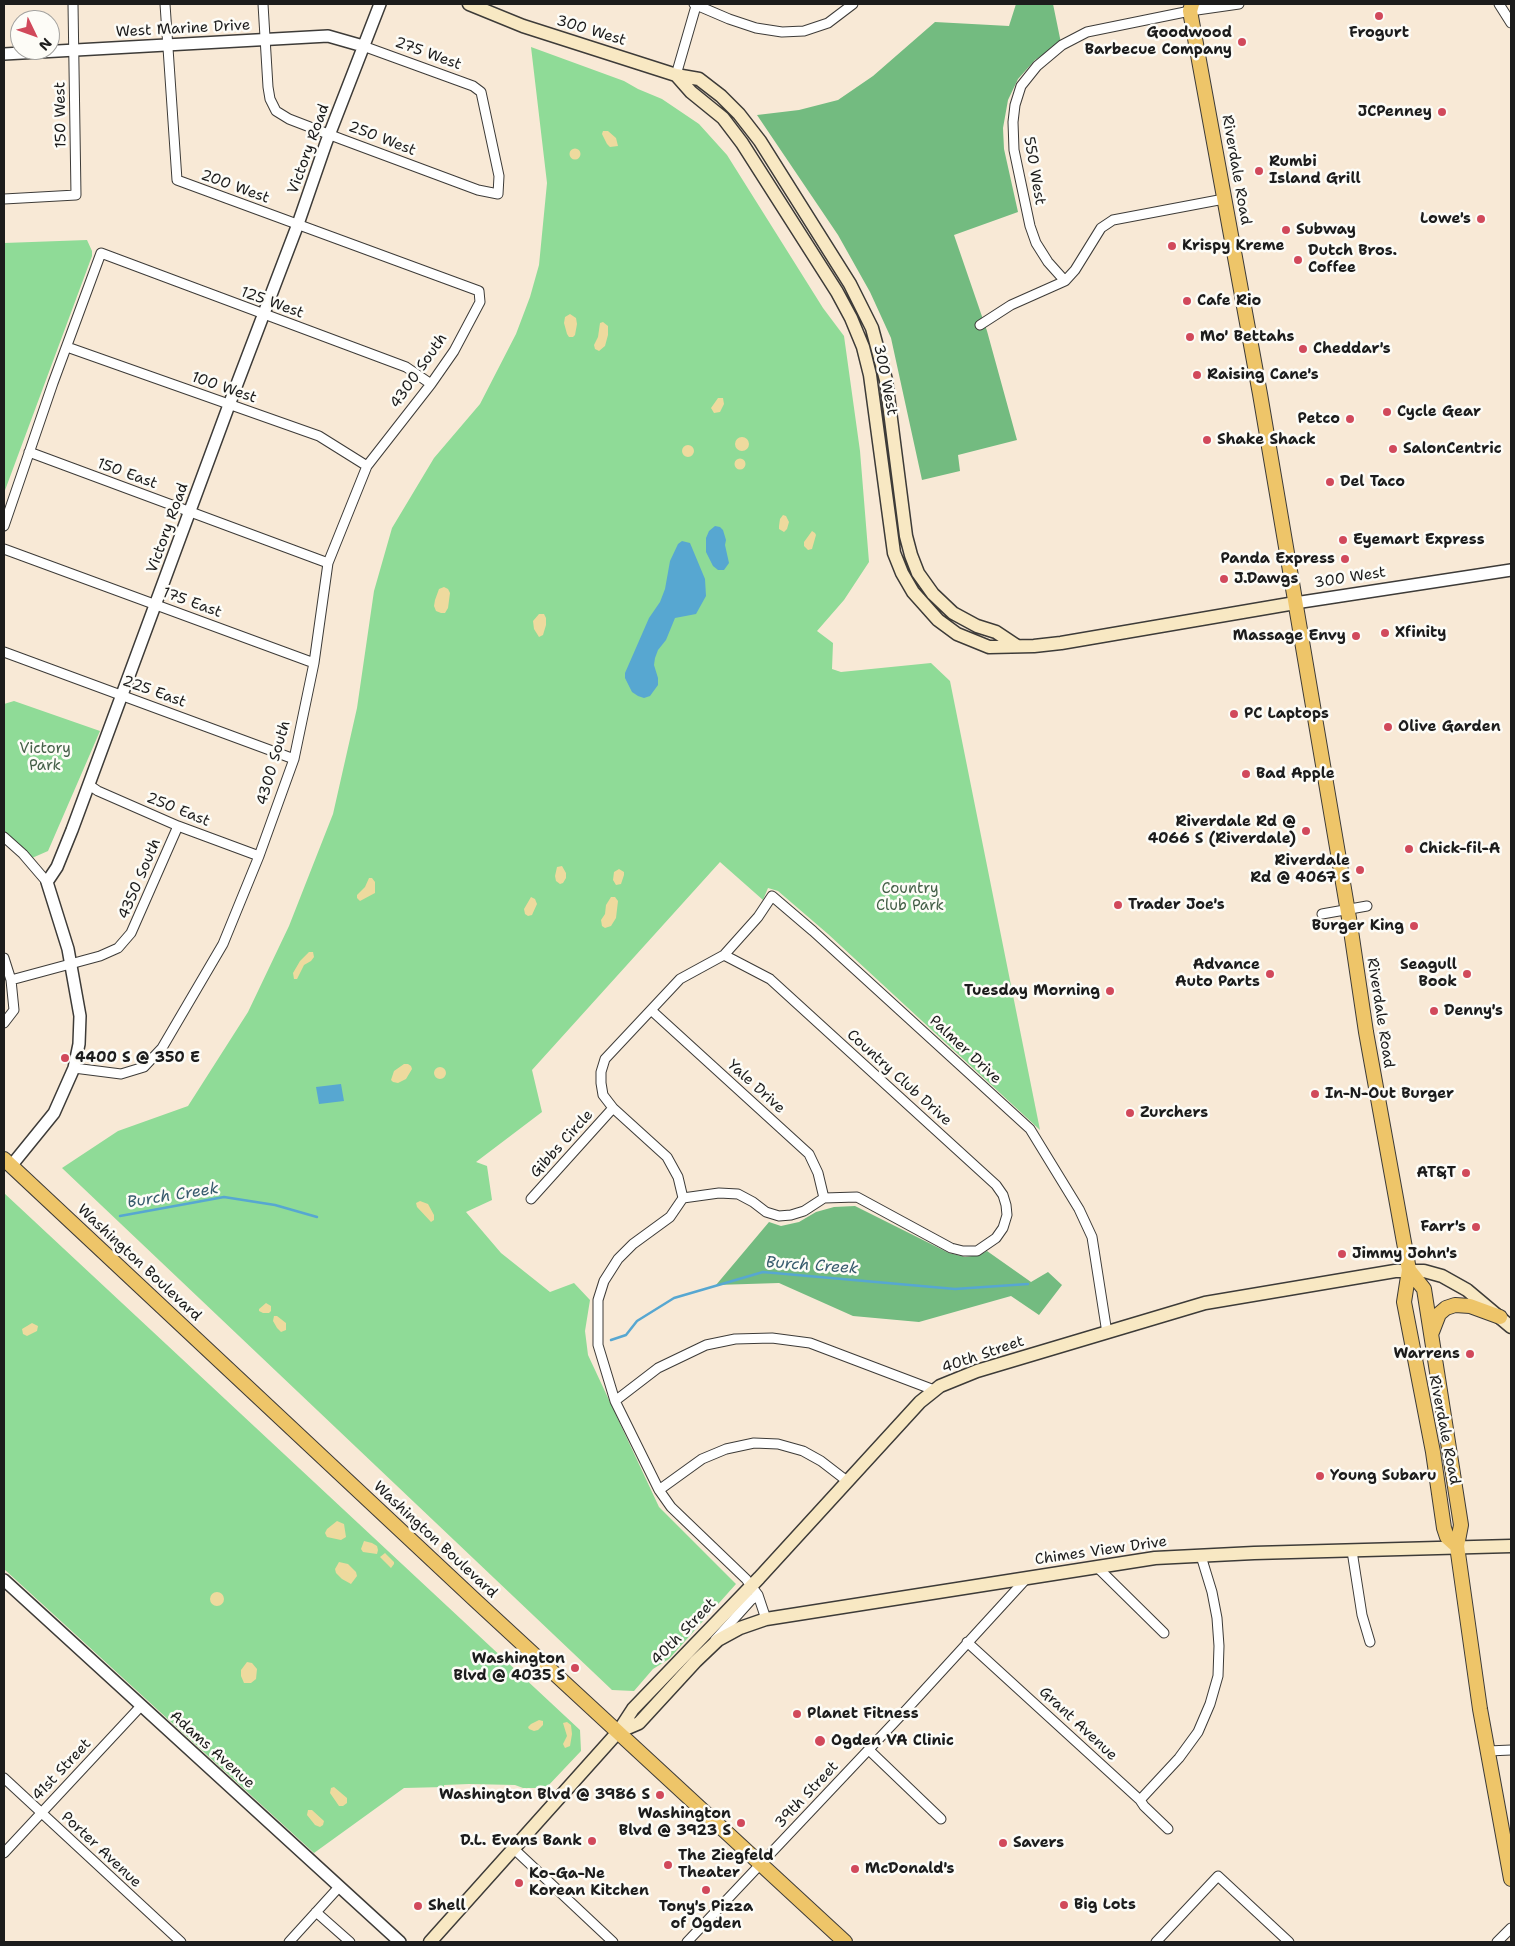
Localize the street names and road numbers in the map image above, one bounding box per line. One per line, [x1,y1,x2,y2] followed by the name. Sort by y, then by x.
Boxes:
[554,12,628,50] street label: 300 West
[115,16,251,42] street label: West Marine Drive
[392,34,464,74] street label: 275 West
[51,82,71,148] street label: 150 West
[284,102,334,196] street label: Victory Road
[1217,114,1255,226] street label: Riverdale Road
[346,118,418,160] street label: 250 West
[1019,135,1049,207] street label: 550 West
[198,166,272,208] street label: 200 West
[238,283,306,323] street label: 125 West
[387,330,451,412] street label: 4300 South
[869,343,901,417] street label: 300 West
[189,368,259,408] street label: 100 West
[94,455,160,493] street label: 150 East
[143,481,193,575] street label: Victory Road
[1313,563,1387,593] street label: 300 West
[160,584,224,622] street label: 175 East
[120,672,188,712] street label: 225 East
[253,719,295,807] street label: 4300 South
[144,789,212,831] street label: 250 East
[115,836,165,922] street label: 4350 South
[1362,957,1398,1069] street label: Riverdale Road
[925,1012,1005,1088] street label: Palmer Drive
[843,1026,955,1130] street label: Country Club Drive
[723,1056,789,1118] street label: Yale Drive
[527,1106,597,1182] street label: Gibbs Circle
[73,1201,205,1325] street label: Washington Boulevard
[940,1333,1026,1377] street label: 40th Street
[1425,1374,1463,1486] street label: Riverdale Road
[369,1478,501,1602] street label: Washington Boulevard
[1034,1533,1168,1569] street label: Chimes View Drive
[648,1595,720,1669] street label: 40th Street
[1035,1683,1121,1765] street label: Grant Avenue
[166,1707,258,1793] street label: Adams Avenue
[29,1735,95,1805] street label: 41st Street
[771,1758,843,1832] street label: 39th Street
[57,1808,145,1892] street label: Porter Avenue

